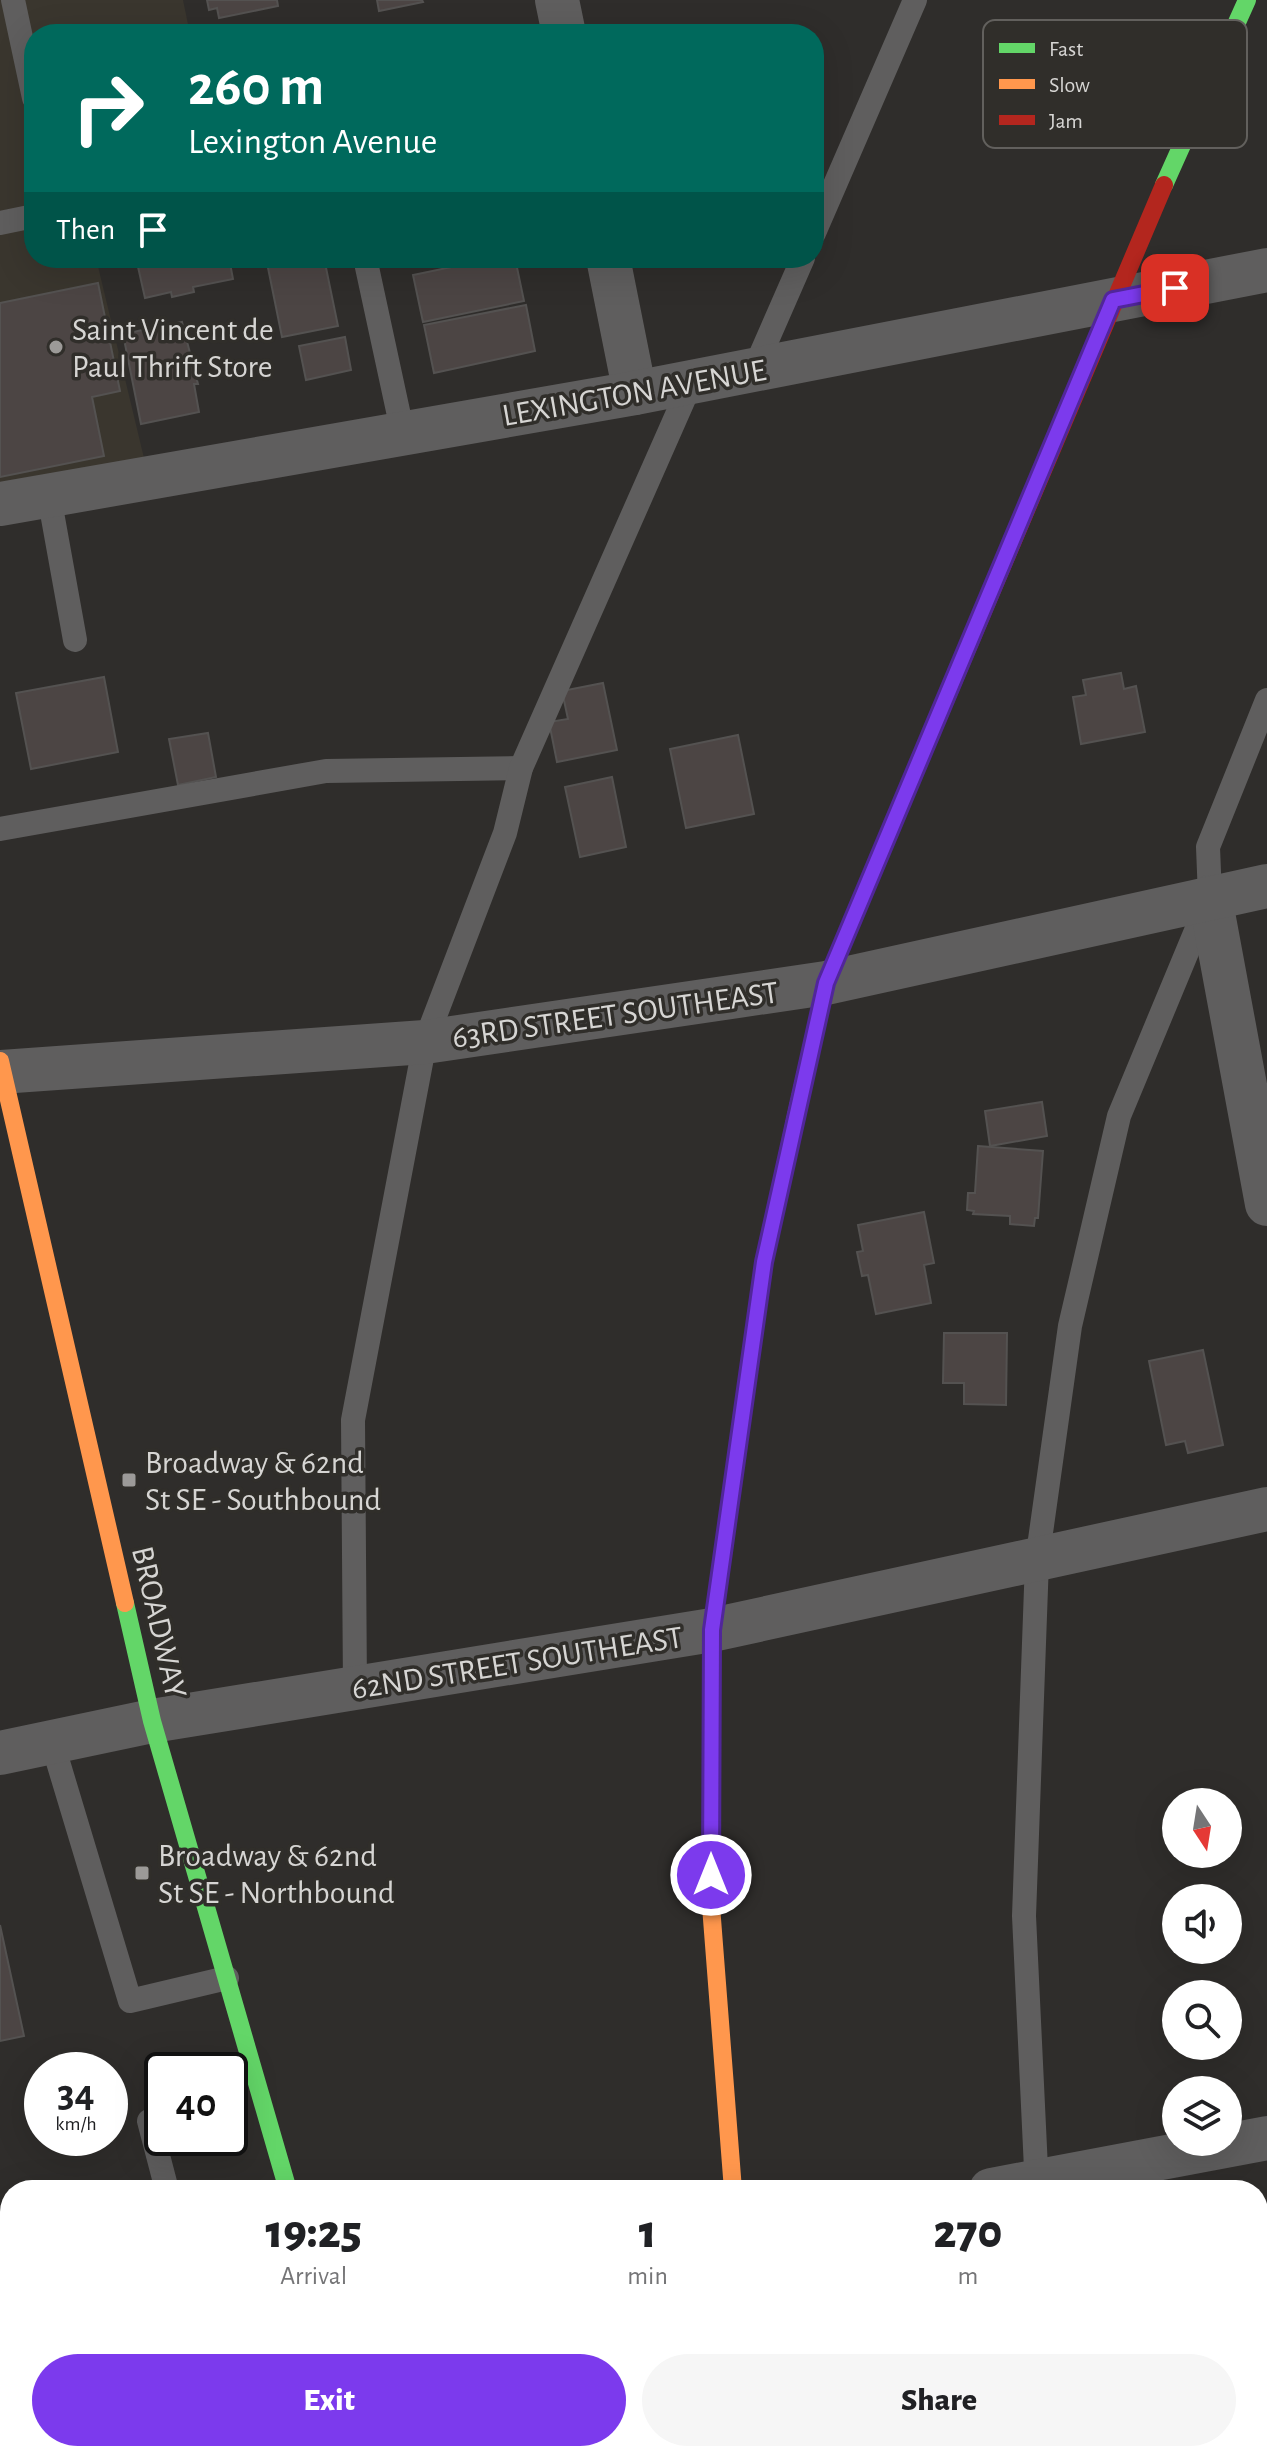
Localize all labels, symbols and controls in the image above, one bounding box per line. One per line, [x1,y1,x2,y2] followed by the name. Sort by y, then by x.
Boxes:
[983,20,1247,148] legend
[1049,38,1083,60] text: Fast
[56,56,160,160] icon: right
[188,59,324,115] text: 260 m
[1049,74,1090,96] text: Slow
[1049,110,1083,132] text: Jam
[188,124,437,160] text: Lexington Avenue
[131,208,175,252] icon: arrive
[56,215,115,245] text: Then
[1141,254,1209,322] pin
[1153,266,1197,310] icon: arrive
[72,314,274,383] place label: Saint Vincent de Paul Thrift Store
[47,338,65,356] marker: Saint Vincent de Paul Thrift Store
[500,354,769,432] street label: LEXINGTON AVENUE
[450,976,781,1054] street label: 63RD STREET SOUTHEAST
[145,1447,381,1516] place label: Broadway & 62nd St SE - Southbound
[120,1471,138,1489] marker: Broadway & 62nd St SE - Southbound
[126,1543,192,1701] street label: BROADWAY
[349,1621,685,1705] street label: 62ND STREET SOUTHEAST
[1162,1788,1242,1868] north arrow
[1162,1788,1242,2156] map controls
[669,1833,753,1917] position arrow
[158,1840,395,1909] place label: Broadway & 62nd St SE - Northbound
[133,1864,151,1882] marker: Broadway & 62nd St SE - Northbound
[1162,1884,1242,1964] button: sound
[1162,1980,1242,2060] button: search
[144,2052,248,2156] speed limit sign: 40
[57,2074,95,2114] text: 34
[1162,2076,1242,2156] button: layers
[55,2114,97,2134] text: km/h
[266,2209,362,2257] text: 19:25
[639,2209,656,2257] text: 1
[933,2209,1002,2257] text: 270
[280,2263,347,2289] text: Arrival
[627,2263,668,2289] text: min
[957,2263,978,2289] text: m
[32,2354,626,2446] button: Exit
[642,2354,1236,2446] button: Share

